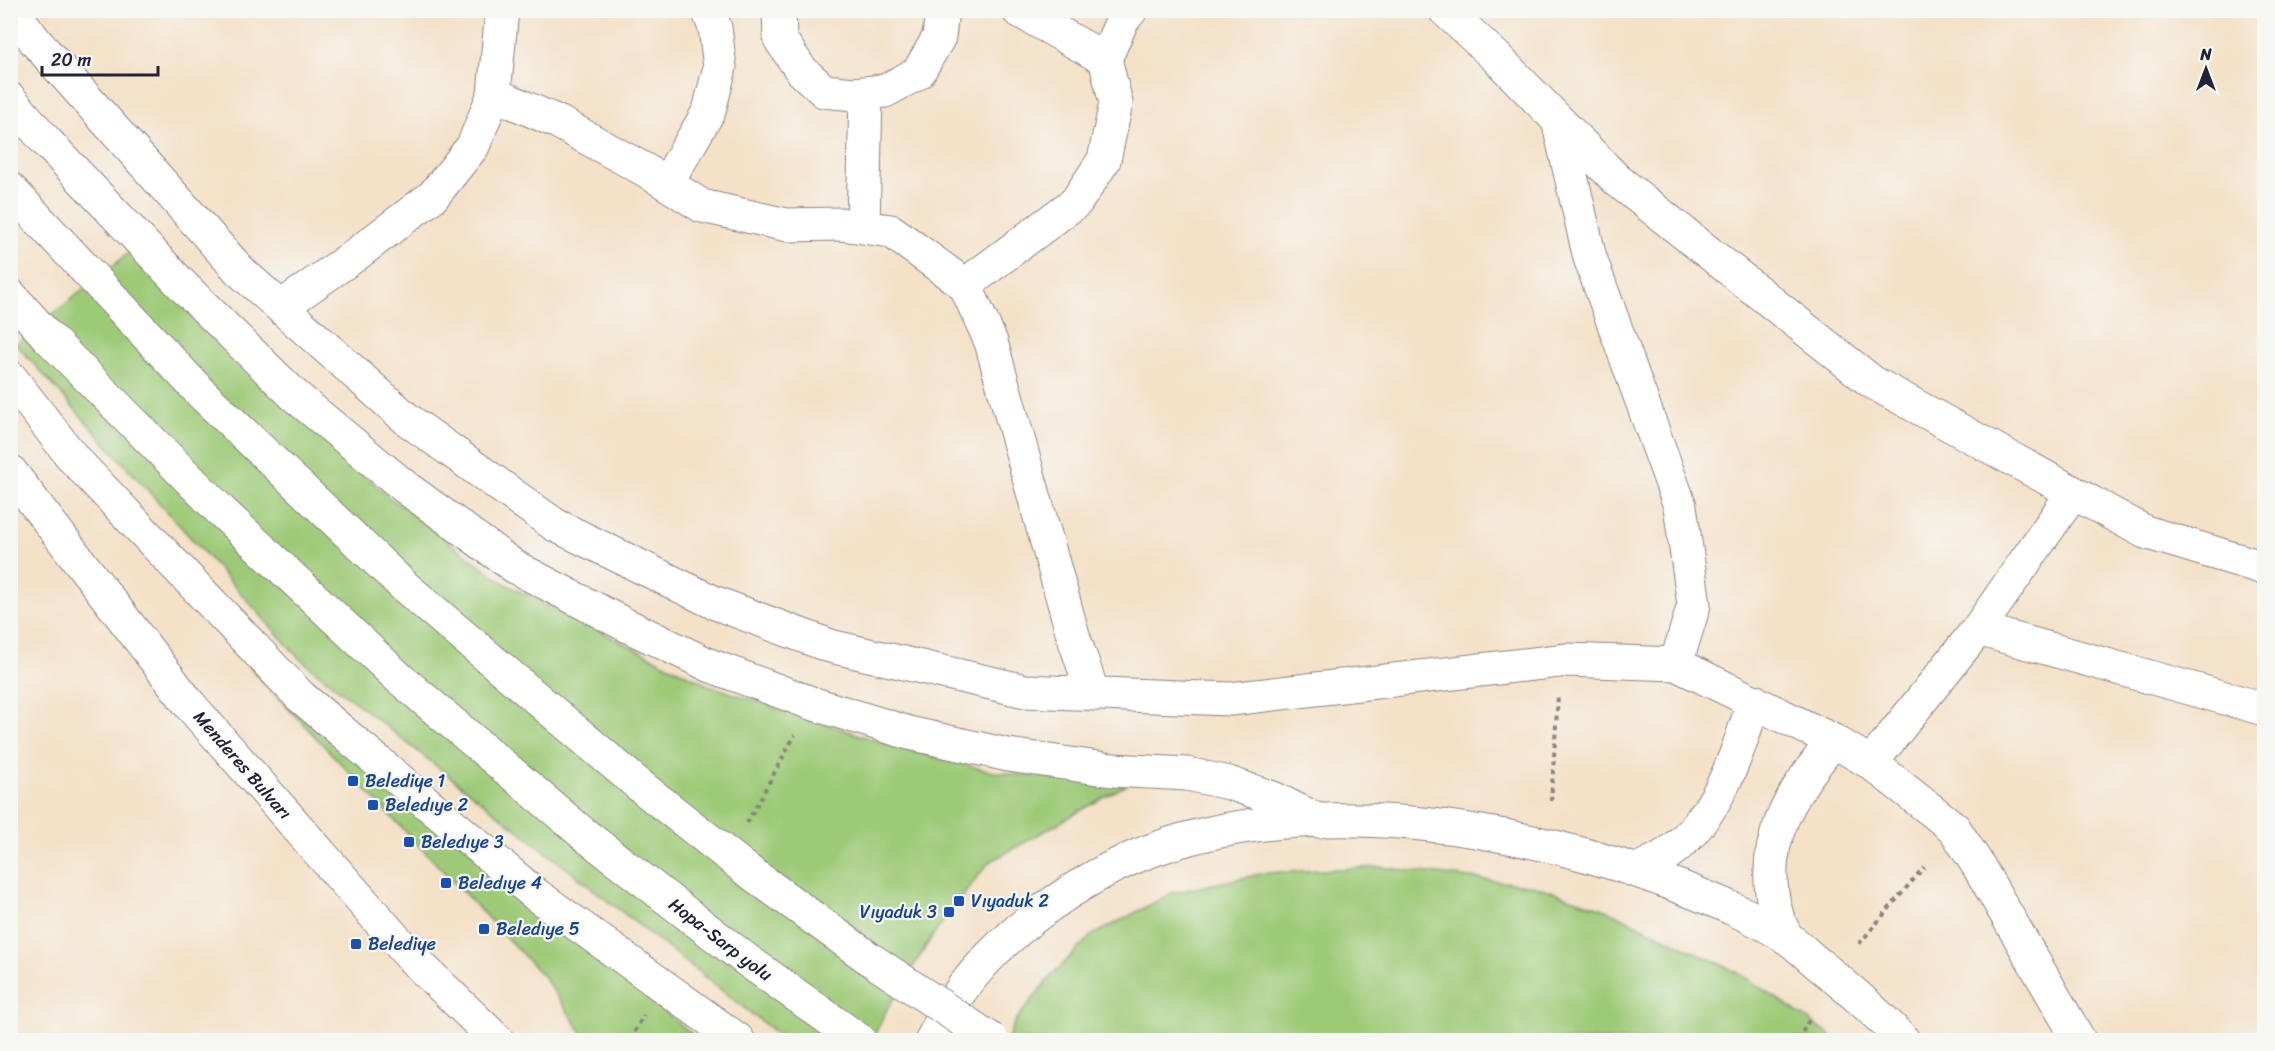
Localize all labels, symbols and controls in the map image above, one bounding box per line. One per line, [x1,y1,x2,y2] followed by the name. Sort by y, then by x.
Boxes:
[42,39,158,77] scale bar
[2176,39,2236,99] north arrow
[2199,40,2212,69] text: N
[51,44,91,76] text: 20 m
[185,703,300,827] street label: Menderes Bulvarı
[365,765,446,797] place label: Belediye 1
[346,774,360,788] marker: Belediye 1
[385,789,468,821] place label: Beledıye 2
[366,798,380,812] marker: Beledıye 2
[421,826,504,858] place label: Beledıye 3
[402,835,416,849] marker: Beledıye 3
[458,867,542,899] place label: Beledıye 4
[439,876,453,890] marker: Beledıye 4
[971,885,1049,917] place label: Vıyaduk 2
[661,889,780,990] street label: Hopa-Sarp yolu
[952,894,966,908] marker: Vıyaduk 2
[860,896,937,928] place label: Vıyaduk 3
[942,905,956,919] marker: Vıyaduk 3
[496,913,580,945] place label: Beledıye 5
[477,922,491,936] marker: Beledıye 5
[368,928,436,960] place label: Belediye
[349,937,363,951] marker: Belediye

